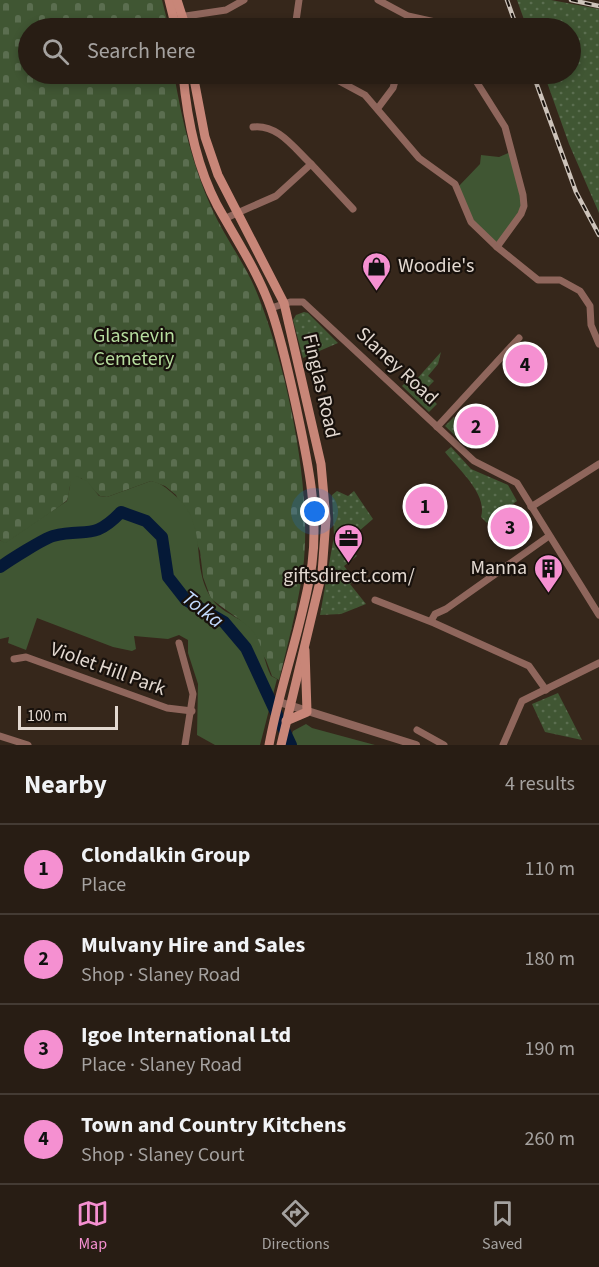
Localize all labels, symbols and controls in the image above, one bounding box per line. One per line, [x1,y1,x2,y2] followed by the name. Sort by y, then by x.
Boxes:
[18,18,581,84] search box
[39,35,72,68] icon: search
[87,35,195,67] text: Search here
[361,250,393,292] shop icon: Woodie's
[398,252,474,280] place label: Woodie's
[350,321,444,411] street label: Slaney Road
[93,322,175,373] park label: Glasnevin Cemetery
[295,331,347,441] street label: Finglas Road
[506,342,544,386] pin: 4
[456,404,496,448] pin: 2
[406,484,444,528] pin: 1
[300,497,329,526] your location
[490,504,530,550] pin: 3
[333,522,365,564] office icon: giftsdirect.com/
[532,552,564,594] building icon: Manna
[470,554,527,582] place label: Manna
[283,562,415,590] place label: giftsdirect.com/
[176,583,230,635] water label: Tolka
[46,635,170,703] street label: Violet Hill Park
[18,703,118,730] scale bar
[27,705,67,727] text: 100 m
[24,766,107,803] text: Nearby
[505,770,575,798] text: 4 results
[81,839,250,871] text: Clondalkin Group
[38,855,49,883] text: 1
[525,855,575,883] text: 110 m
[81,871,126,899] text: Place
[81,929,305,961] text: Mulvany Hire and Sales
[38,945,49,973] text: 2
[525,945,575,973] text: 180 m
[81,961,241,989] text: Shop · Slaney Road
[81,1019,291,1051] text: Igoe International Ltd
[38,1035,49,1063] text: 3
[525,1035,575,1063] text: 190 m
[81,1051,242,1079] text: Place · Slaney Road
[81,1109,346,1141] text: Town and Country Kitchens
[38,1125,49,1153] text: 4
[525,1125,575,1153] text: 260 m
[81,1141,244,1169] text: Shop · Slaney Court
[76,1197,109,1255] tab: Map
[262,1197,329,1255] tab: Directions
[482,1197,523,1255] tab: Saved

